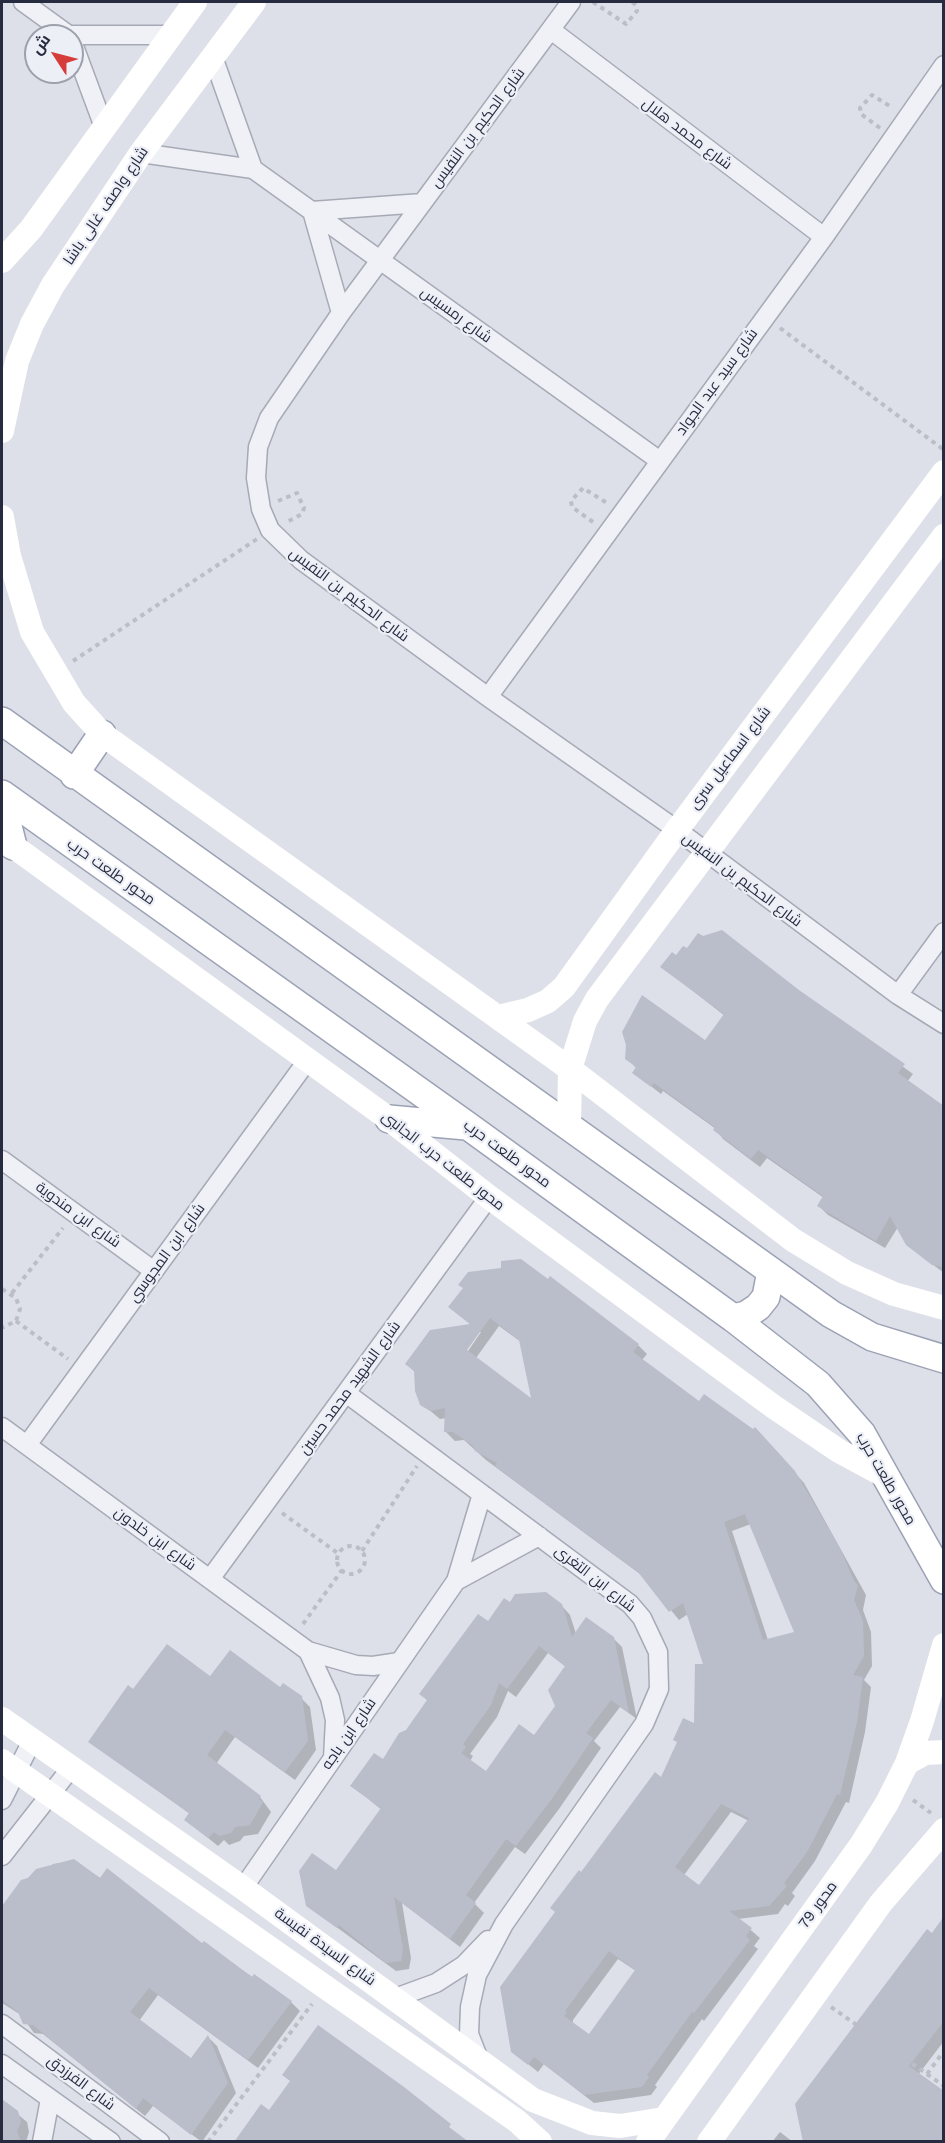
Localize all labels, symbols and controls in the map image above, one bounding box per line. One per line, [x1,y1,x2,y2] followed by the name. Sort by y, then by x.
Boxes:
[24,24,84,84] north arrow
[27,30,54,58] text: ش
[427,64,529,192] street label: شارع الحكيم بن النفيس
[638,94,736,174] street label: شارع محمد هلال
[60,144,152,268] street label: شارع واصف غالى باشا
[417,283,495,347] street label: شارع رمسيس
[672,325,762,439] street label: شارع سيد عبد الجواد
[285,544,413,646] street label: شارع الحكيم بن النفيس
[685,703,775,813] street label: شارع اسماعيل سرى
[678,829,806,931] street label: شارع الحكيم بن النفيس
[63,835,159,909] street label: محور طلعت حرب
[378,1107,508,1215] street label: محور طلعت حرب الجانبى
[460,1116,554,1192] street label: محور طلعت حرب
[32,1178,124,1252] street label: شارع ابن مندوية
[125,1200,209,1306] street label: شارع ابن المجوسي
[295,1318,405,1458] street label: شارع الشهيد محمد حسين
[852,1430,920,1528] street label: محور طلعت حرب
[111,1503,199,1575] street label: شارع ابن خلدون
[551,1542,639,1616] street label: شارع ابن التغرى
[318,1695,380,1773] street label: شارع ابن باجه
[795,1878,841,1932] street label: محور 79
[271,1904,379,1990] street label: شارع السيدة نفيسة
[43,2052,119,2114] street label: شارع الفرزدق

